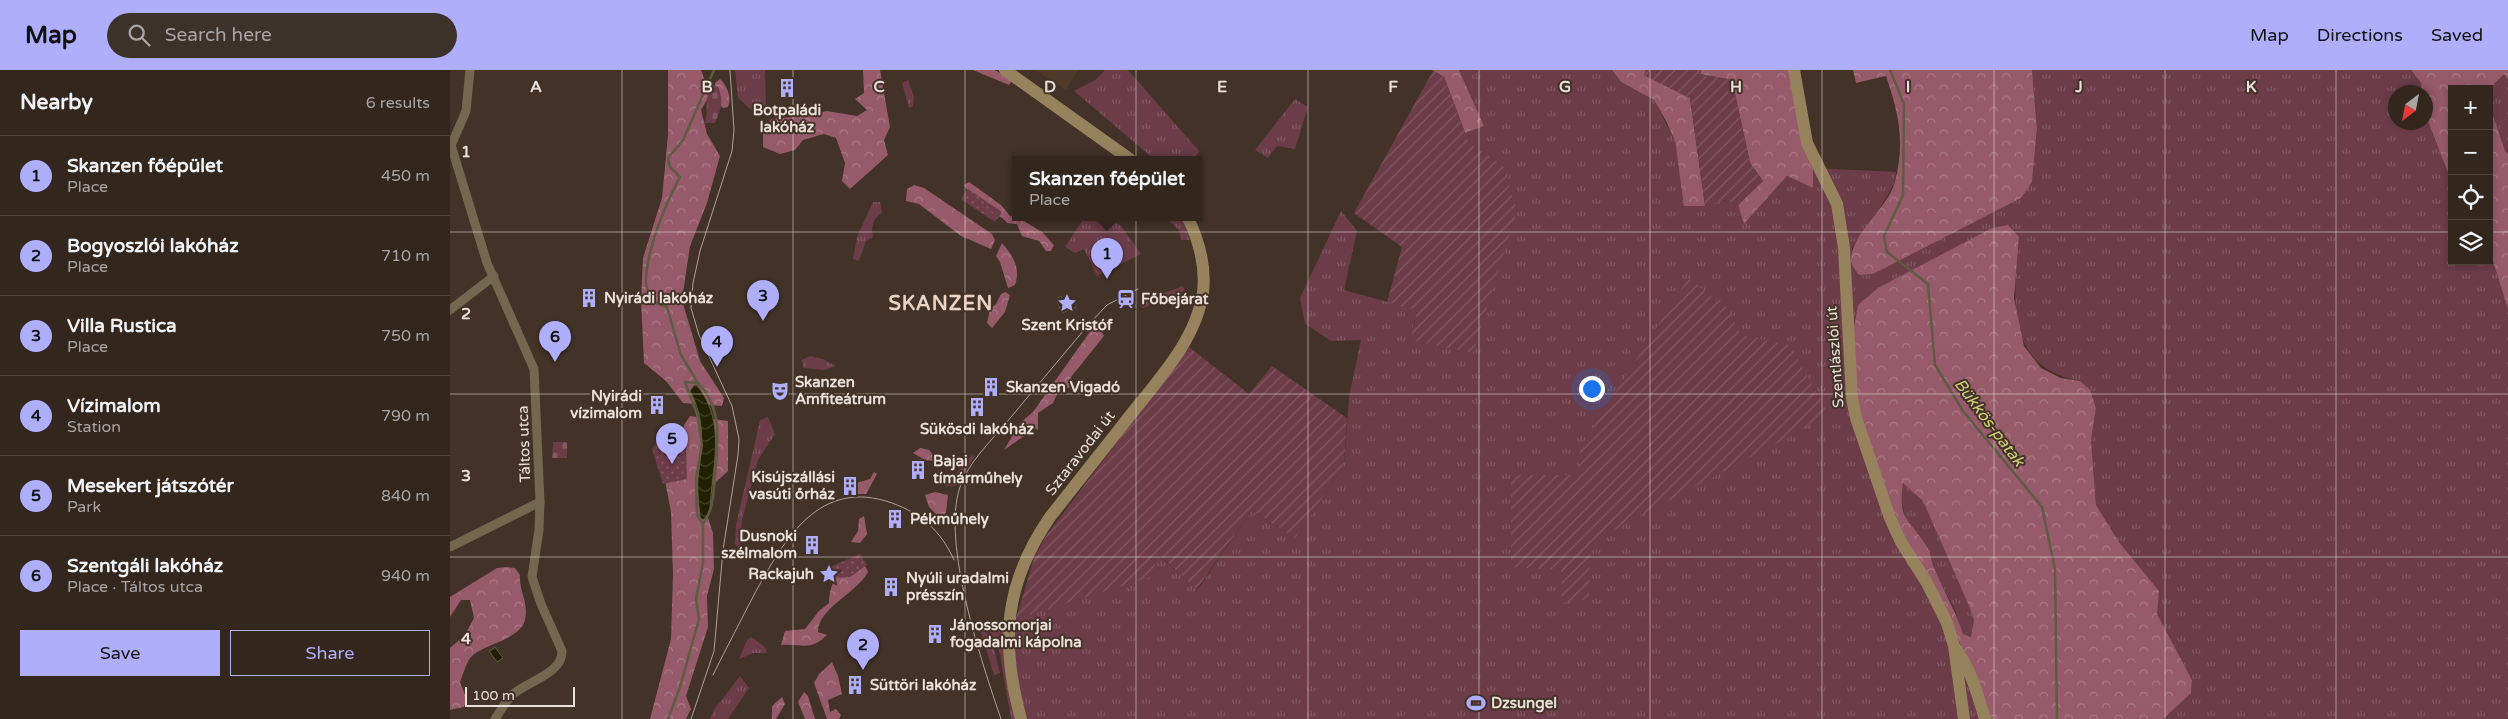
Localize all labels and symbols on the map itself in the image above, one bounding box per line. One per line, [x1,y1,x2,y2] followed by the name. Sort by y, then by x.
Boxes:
[530,77,542,97] text: A
[701,77,713,97] text: B
[776,77,798,99] building icon: Botpaládi lakóház
[873,77,885,97] text: C
[1044,77,1056,97] text: D
[1217,77,1227,97] text: E
[1388,77,1398,97] text: F
[1559,77,1571,97] text: G
[1730,77,1742,97] text: H
[1906,77,1910,97] text: I
[2074,77,2083,97] text: J
[2246,77,2257,97] text: K
[2388,85,2433,130] north arrow
[753,101,821,136] place label: Botpaládi lakóház
[461,142,471,162] text: 1
[1091,238,1123,279] pin: 1
[747,280,779,321] pin: 3
[578,287,600,309] building icon: Nyirádi lakóház
[1115,288,1137,310] station icon: Főbejárat
[604,289,714,308] place label: Nyirádi lakóház
[1141,290,1209,309] place label: Főbejárat
[889,292,993,316] district label: SKANZEN
[1056,292,1078,314] place icon: Szent Kristóf
[461,304,471,324] text: 2
[1822,305,1848,409] street label: Szentlászlói út
[1022,316,1113,334] place label: Szent Kristóf
[539,321,571,362] pin: 6
[701,326,733,367] pin: 4
[795,373,886,408] place label: Skanzen Amfiteátrum
[1950,375,2029,471] water label: Bükkös-patak
[980,376,1002,398] building icon: Skanzen Vigadó
[1579,376,1605,402] your location
[1006,378,1120,397] place label: Skanzen Vigadó
[769,380,791,402] theatre icon: Skanzen Amfiteátrum
[570,387,642,422] place label: Nyirádi vízimalom
[646,394,668,416] building icon: Nyirádi vízimalom
[966,396,988,418] building icon: Sükösdi lakóház
[514,405,534,483] street label: Táltos utca
[1041,407,1119,499] street label: Sztaravodai út
[920,420,1035,438] place label: Sükösdi lakóház
[656,423,688,464] pin: 5
[932,452,1023,488] place label: Bajai tímárműhely
[907,459,929,481] building icon: Bajai tímárműhely
[461,466,471,486] text: 3
[749,468,836,503] place label: Kisújszállási vasúti őrház
[839,475,861,497] building icon: Kisújszállási vasúti őrház
[884,508,906,530] building icon: Pékműhely
[910,510,989,529] place label: Pékműhely
[721,527,797,562] place label: Dusnoki szélmalom
[801,534,823,556] building icon: Dusnoki szélmalom
[818,563,840,585] place icon: Rackajuh
[748,565,814,584] place label: Rackajuh
[906,569,1009,605] place label: Nyúli uradalmi présszín
[880,576,902,598] building icon: Nyúli uradalmi présszín
[949,616,1082,652] place label: Jánossomorjai fogadalmi kápolna
[924,623,946,645] building icon: Jánossomorjai fogadalmi kápolna
[461,629,471,649] text: 4
[847,629,879,670] pin: 2
[844,674,866,696] building icon: Süttöri lakóház
[870,676,977,694] place label: Süttöri lakóház
[465,684,575,707] scale bar
[1465,692,1487,714] sports icon: Dzsungel
[1491,694,1557,713] place label: Dzsungel

